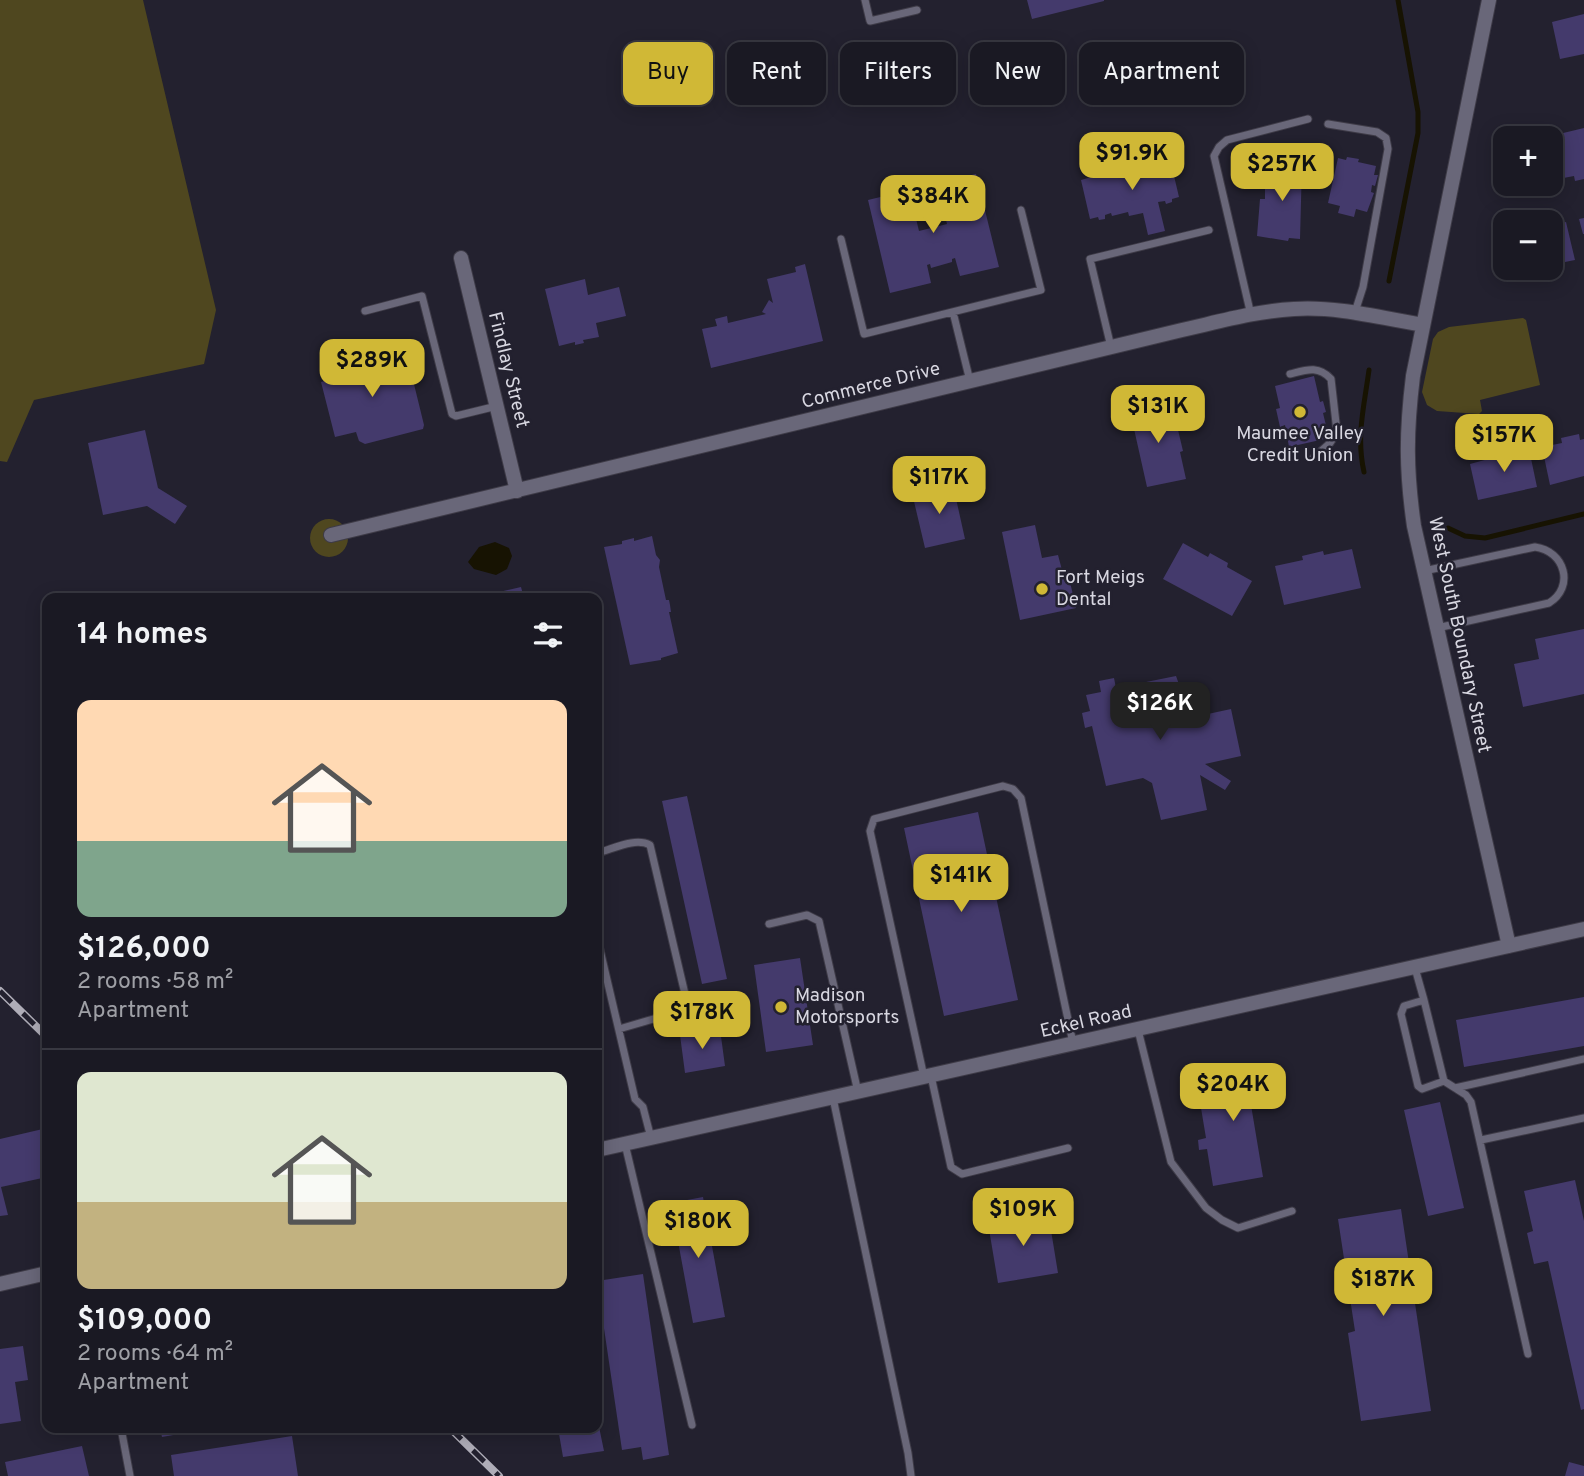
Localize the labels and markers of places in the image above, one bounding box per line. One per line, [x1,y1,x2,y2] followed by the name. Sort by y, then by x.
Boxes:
[1075,132,1189,192] pin: $91.9K
[1233,144,1331,203] pin: $257K
[884,176,982,235] pin: $384K
[323,340,421,399] pin: $289K
[1109,386,1207,445] pin: $131K
[1292,404,1308,420] marker: Maumee Valley Credit Union
[1455,414,1553,474] pin: $157K
[1236,422,1364,468] place label: Maumee Valley Credit Union
[890,456,988,516] pin: $117K
[1056,566,1145,612] place label: Fort Meigs Dental
[1034,581,1050,597] marker: Fort Meigs Dental
[1111,682,1209,742] pin: $126K
[912,855,1010,914] pin: $141K
[795,984,899,1030] place label: Madison Motorsports
[653,992,751,1051] pin: $178K
[773,999,789,1015] marker: Madison Motorsports
[1184,1064,1282,1123] pin: $204K
[974,1188,1072,1248] pin: $109K
[649,1200,747,1260] pin: $180K
[1334,1258,1432,1318] pin: $187K

